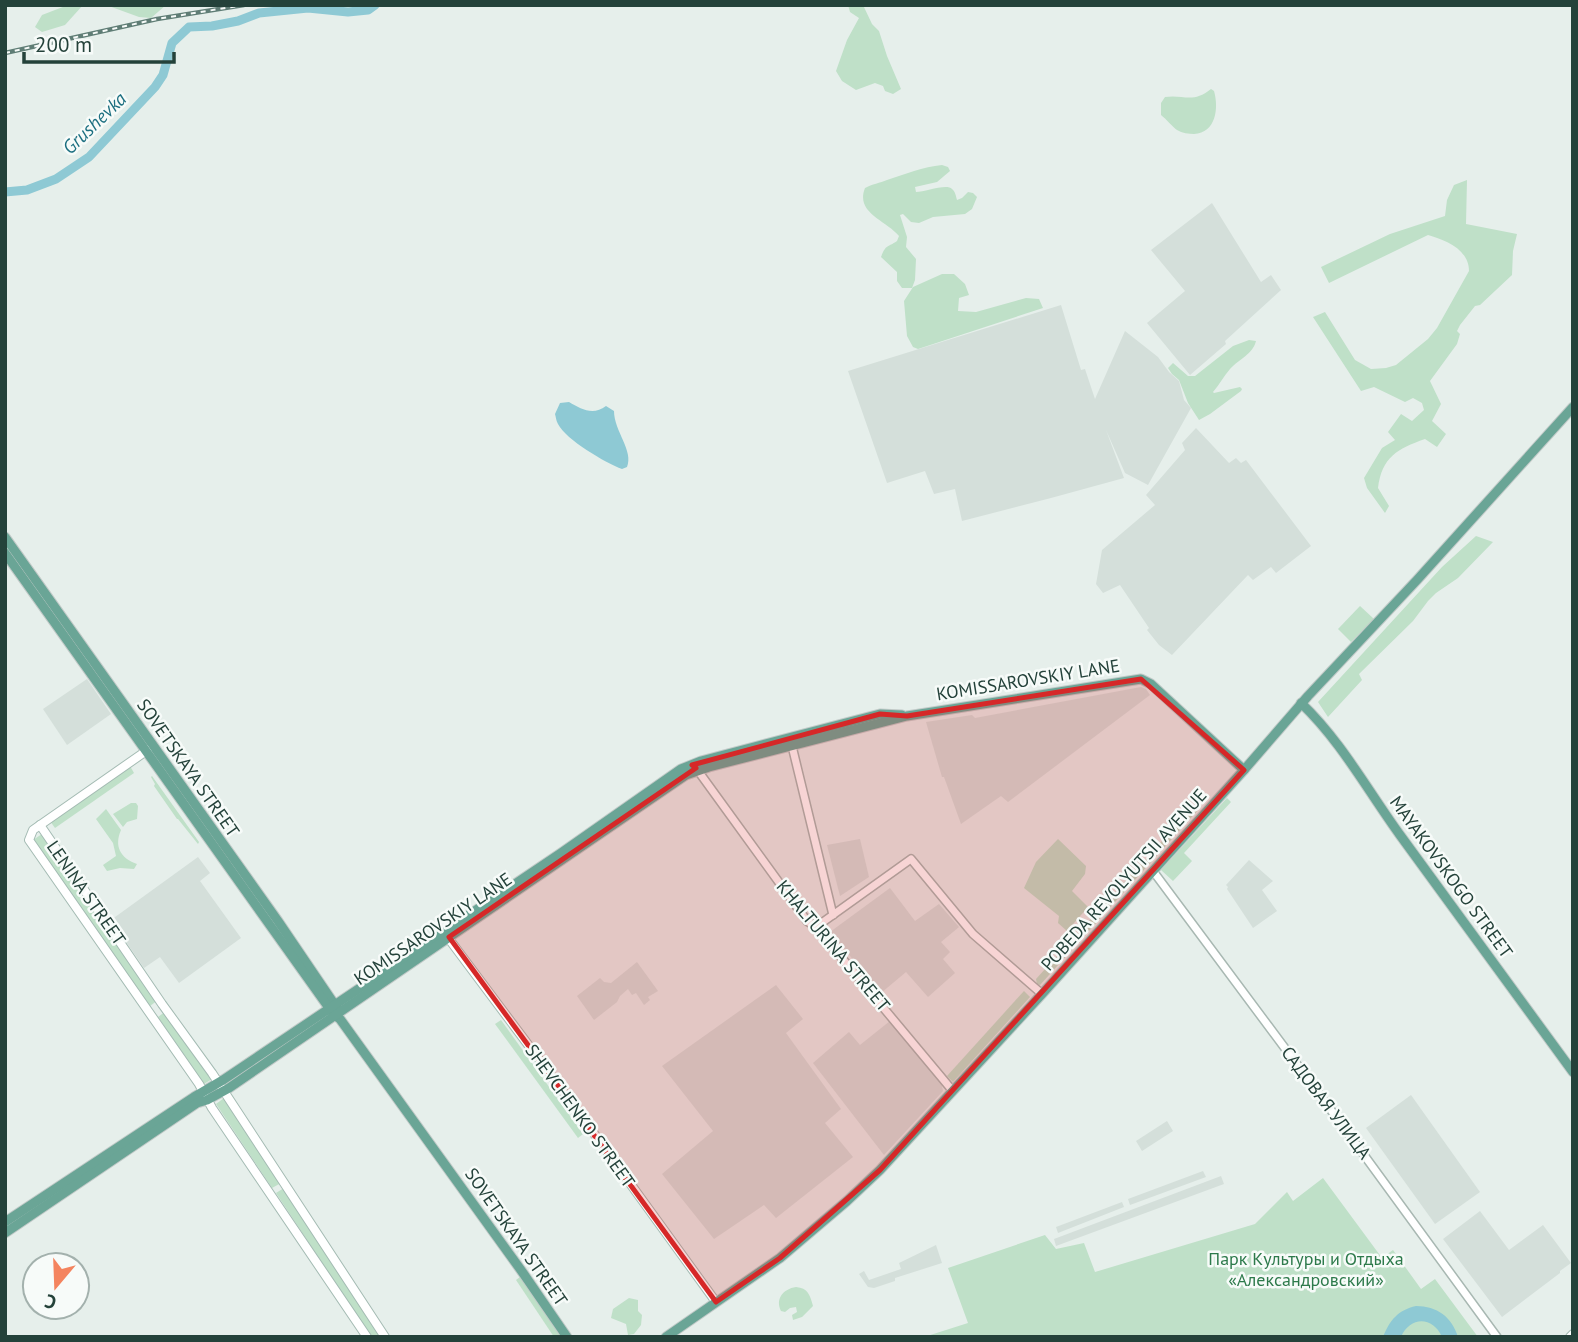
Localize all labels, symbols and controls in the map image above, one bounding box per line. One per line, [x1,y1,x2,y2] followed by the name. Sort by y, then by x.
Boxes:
[24,21,175,65] scale bar
[35,31,92,58] text: 200 m
[57,86,131,159] water label: Grushevka
[935,654,1121,705] street label: KOMISSAROVSKIY LANE
[132,694,245,841] street label: SOVETSKAYA STREET
[1036,784,1212,975] street label: POBEDA REVOLYUTSII AVENUE
[1385,791,1518,962] street label: MAYAKOVSKOGO STREET
[42,836,131,950] street label: LENINA STREET
[349,867,516,990] street label: KOMISSAROVSKIY LANE
[772,875,895,1016] street label: KHALTURINA STREET
[521,1039,640,1192] street label: SHEVCHENKO STREET
[1276,1042,1377,1164] street label: САДОВАЯ УЛИЦА
[460,1163,573,1310] street label: SOVETSKAYA STREET
[1208,1247,1404,1291] park label: Парк Культуры и Отдыха «Александровский»
[21,1251,91,1321] north arrow
[41,1289,59,1315] text: С

